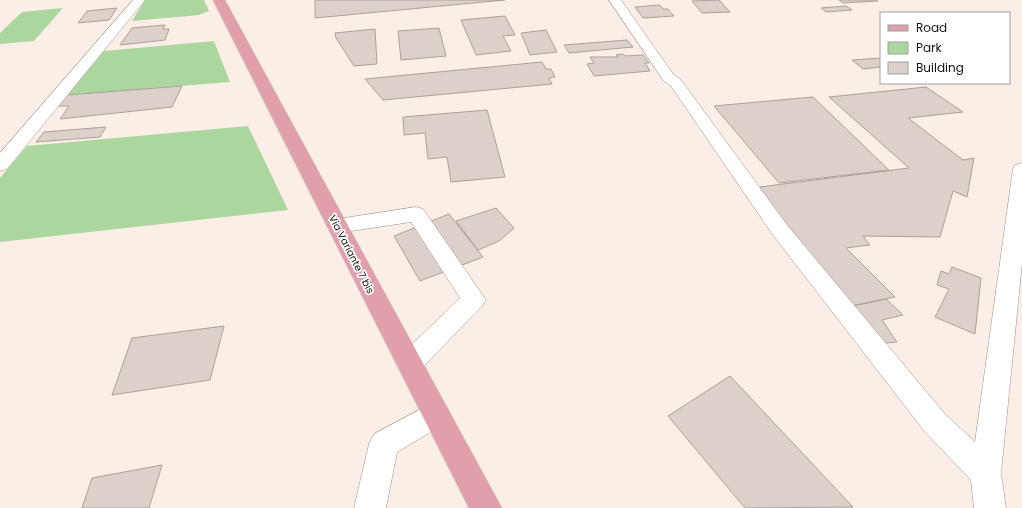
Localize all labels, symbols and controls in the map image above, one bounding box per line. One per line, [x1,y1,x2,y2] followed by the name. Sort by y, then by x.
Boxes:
[880,12,1010,84] legend
[916,19,947,36] text: Road
[916,39,943,56] text: Park
[916,59,964,76] text: Building
[325,212,378,296] street label: Via Variante 7 bis

